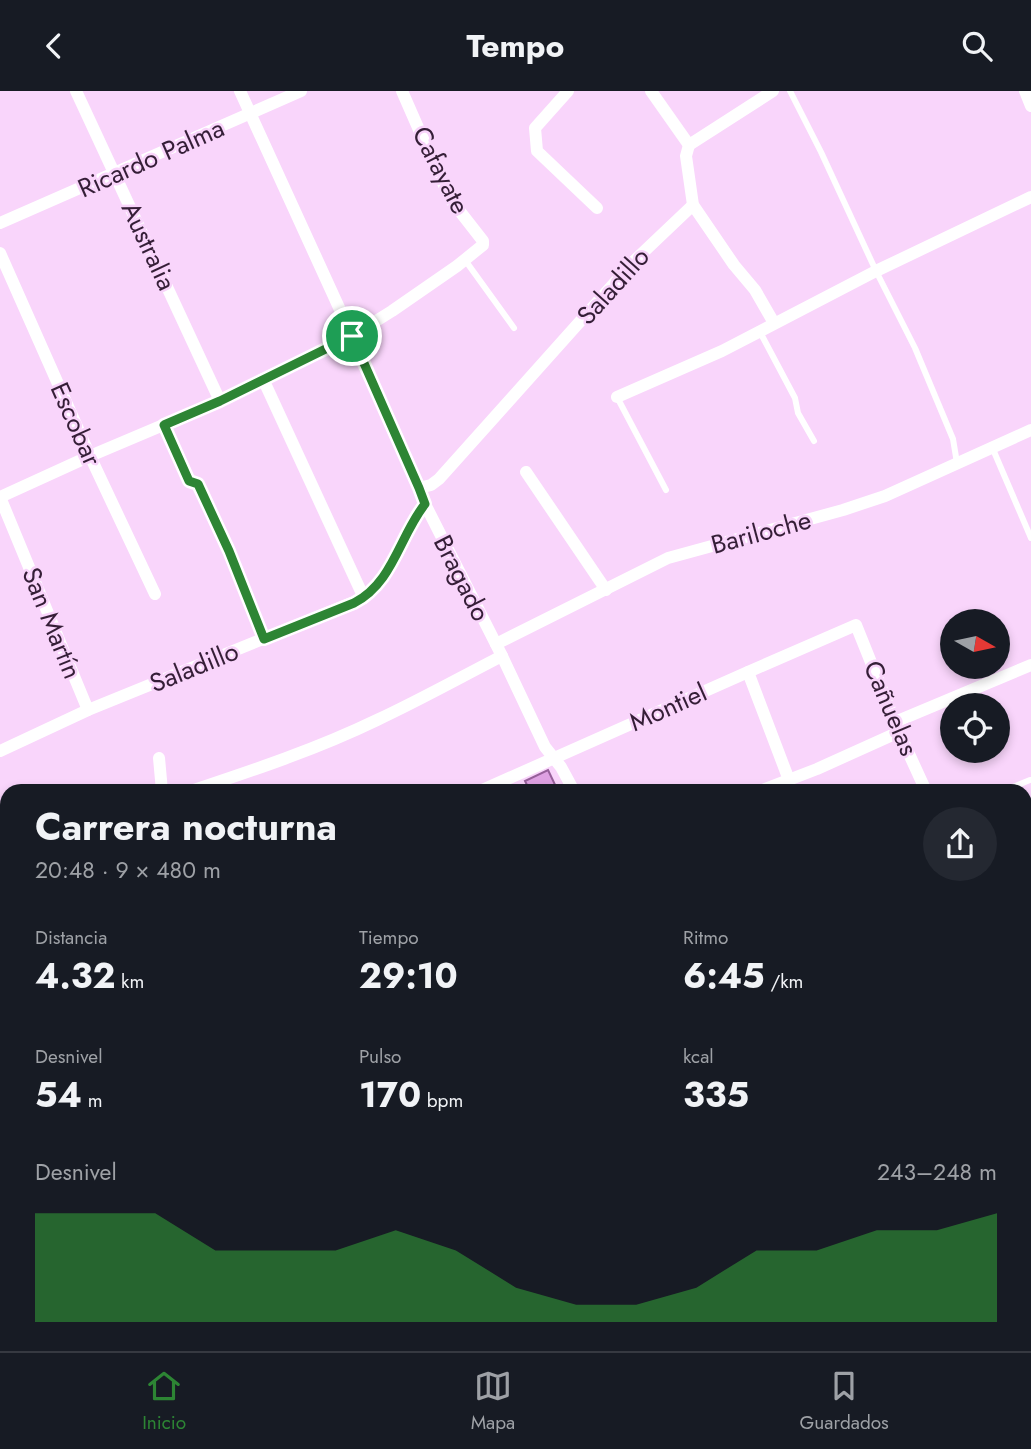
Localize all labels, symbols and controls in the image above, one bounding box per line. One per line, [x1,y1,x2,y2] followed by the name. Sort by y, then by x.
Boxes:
[467,23,564,69] text: Tempo
[35,27,73,65] icon: back
[958,27,996,65] icon: search
[72,109,230,207] street label: Ricardo Palma
[403,120,479,220] street label: Cafayate
[112,196,186,296] street label: Australia
[568,239,658,333] street label: Saladillo
[322,306,382,366] pin
[333,317,371,355] icon: arrive
[41,376,111,472] street label: Escobar
[707,500,815,564] street label: Bariloche
[424,528,500,628] street label: Bragado
[12,561,92,685] street label: San Martín
[940,609,1010,679] north arrow
[940,609,1010,763] map controls
[144,632,244,702] street label: Saladillo
[854,655,928,761] street label: Cañuelas
[623,673,713,741] street label: Montiel
[940,693,1010,763] button: locate
[35,799,337,854] text: Carrera nocturna
[923,807,997,881] button: share
[35,853,221,887] text: 20:48 · 9 × 480 m
[35,924,107,951] text: Distancia
[359,924,419,951] text: Tiempo
[683,924,728,951] text: Ritmo
[35,951,115,1001] text: 4.32
[359,951,458,1001] text: 29:10
[683,951,765,1001] text: 6:45
[115,968,144,995] text: km
[765,968,803,995] text: /km
[35,1043,103,1070] text: Desnivel
[359,1043,401,1070] text: Pulso
[683,1043,714,1070] text: kcal
[35,1070,82,1120] text: 54
[359,1070,421,1120] text: 170
[683,1070,749,1120] text: 335
[82,1087,103,1114] text: m
[421,1087,463,1114] text: bpm
[35,1155,117,1189] text: Desnivel
[877,1155,997,1189] text: 243–248 m
[142,1367,186,1436] tab: Inicio
[471,1367,515,1436] tab: Mapa
[800,1367,889,1436] tab: Guardados

